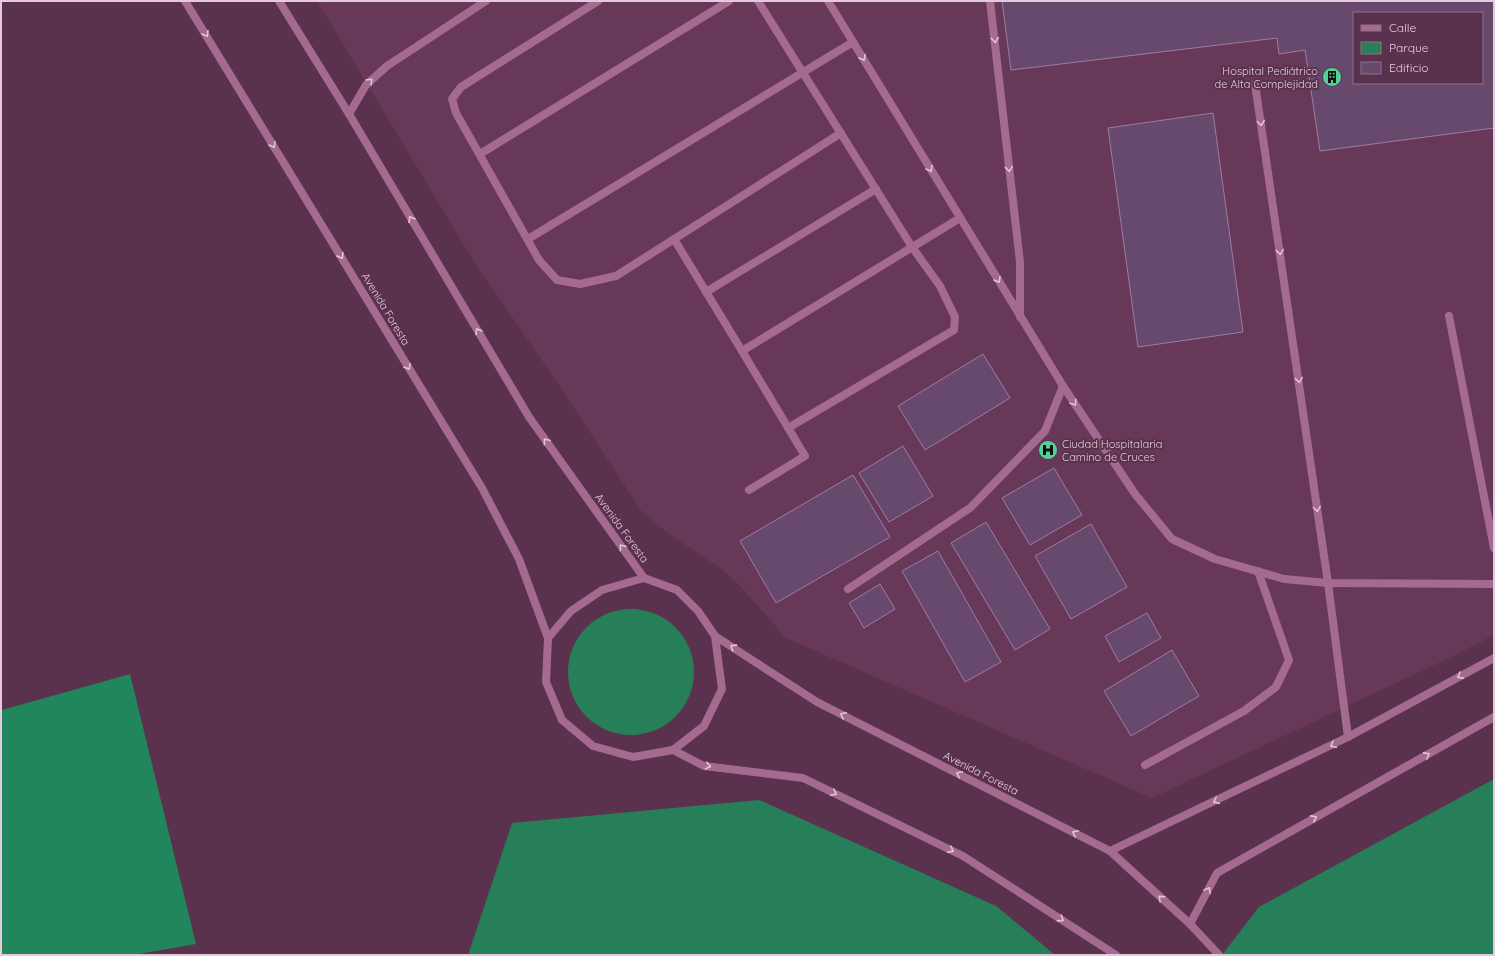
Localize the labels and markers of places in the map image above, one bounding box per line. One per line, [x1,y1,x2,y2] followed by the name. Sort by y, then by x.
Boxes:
[1215,64,1318,91] place label: Hospital Pediátrico de Alta Complejidad
[1321,66,1343,88] building icon: Hospital Pediátrico de Alta Complejidad
[1062,437,1162,464] place label: Ciudad Hospitalaria Camino de Cruces
[1037,439,1059,461] hospital icon: Ciudad Hospitalaria Camino de Cruces

